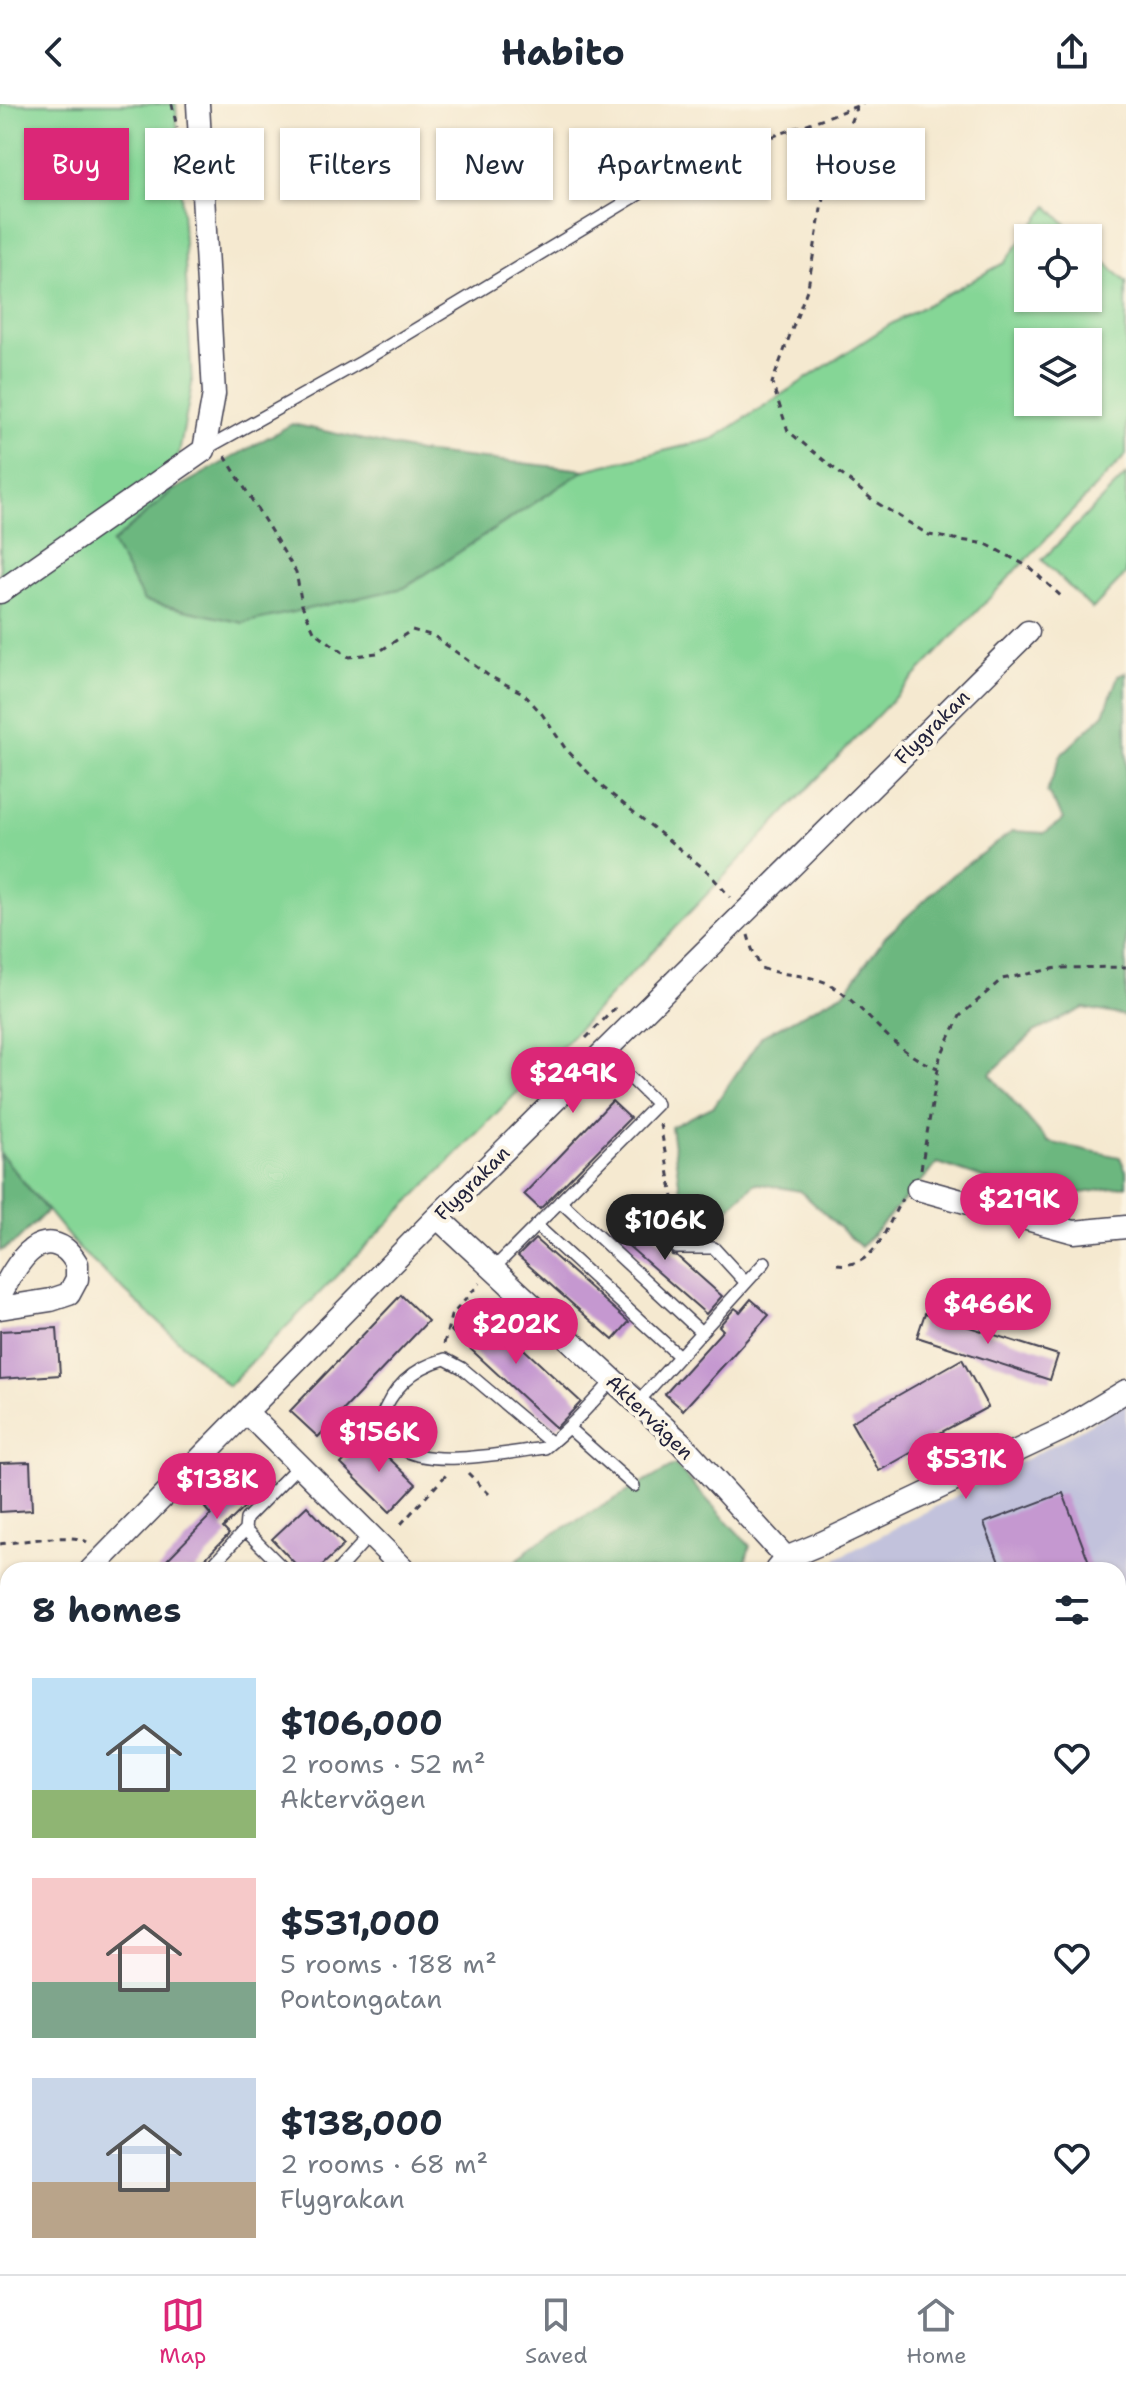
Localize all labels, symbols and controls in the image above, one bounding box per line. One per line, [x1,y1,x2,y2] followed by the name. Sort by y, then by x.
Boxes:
[501,28,625,77] text: Habito
[32,30,76,74] icon: back
[1050,30,1094,74] icon: share
[24,128,129,200] chip: Buy
[145,128,264,200] chip: Rent
[280,128,420,200] chip: Filters
[436,128,553,200] chip: New
[569,128,771,200] chip: Apartment
[787,128,925,200] chip: House
[1014,224,1102,416] map controls
[1014,224,1102,312] button: locate
[1014,328,1102,416] button: layers
[889,684,975,770] street label: Flygrakan
[517,1047,629,1115] pin: $249K
[529,1055,617,1090] text: $249K
[429,1140,515,1226] street label: Flygrakan
[963,1173,1075,1241] pin: $219K
[978,1181,1060,1216] text: $219K
[609,1194,721,1262] pin: $106K
[624,1202,706,1237] text: $106K
[932,1278,1044,1346] pin: $466K
[943,1286,1033,1321] text: $466K
[460,1298,572,1366] pin: $202K
[472,1306,560,1341] text: $202K
[601,1369,699,1465] street label: Aktervägen
[323,1406,435,1474] pin: $156K
[339,1414,419,1449] text: $156K
[910,1433,1022,1501] pin: $531K
[926,1441,1006,1476] text: $531K
[161,1453,273,1521] pin: $138K
[176,1461,258,1496] text: $138K
[32,1587,181,1633] text: 8 homes
[1050,1588,1094,1632] icon: filters
[280,1700,443,1746] text: $106,000
[96,1710,192,1806] icon: home
[1050,1736,1094,1780] icon: heart
[280,1746,486,1781] text: 2 rooms · 52 m²
[280,1781,426,1816] text: Aktervägen
[280,1900,440,1946] text: $531,000
[96,1910,192,2006] icon: home
[1050,1936,1094,1980] icon: heart
[280,1946,497,1981] text: 5 rooms · 188 m²
[280,1981,442,2016] text: Pontongatan
[280,2100,443,2146] text: $138,000
[96,2110,192,2206] icon: home
[1050,2136,1094,2180] icon: heart
[280,2146,488,2181] text: 2 rooms · 68 m²
[280,2181,405,2216] text: Flygrakan
[159,2293,206,2370] tab: Map
[525,2293,588,2370] tab: Saved
[906,2293,967,2370] tab: Home

